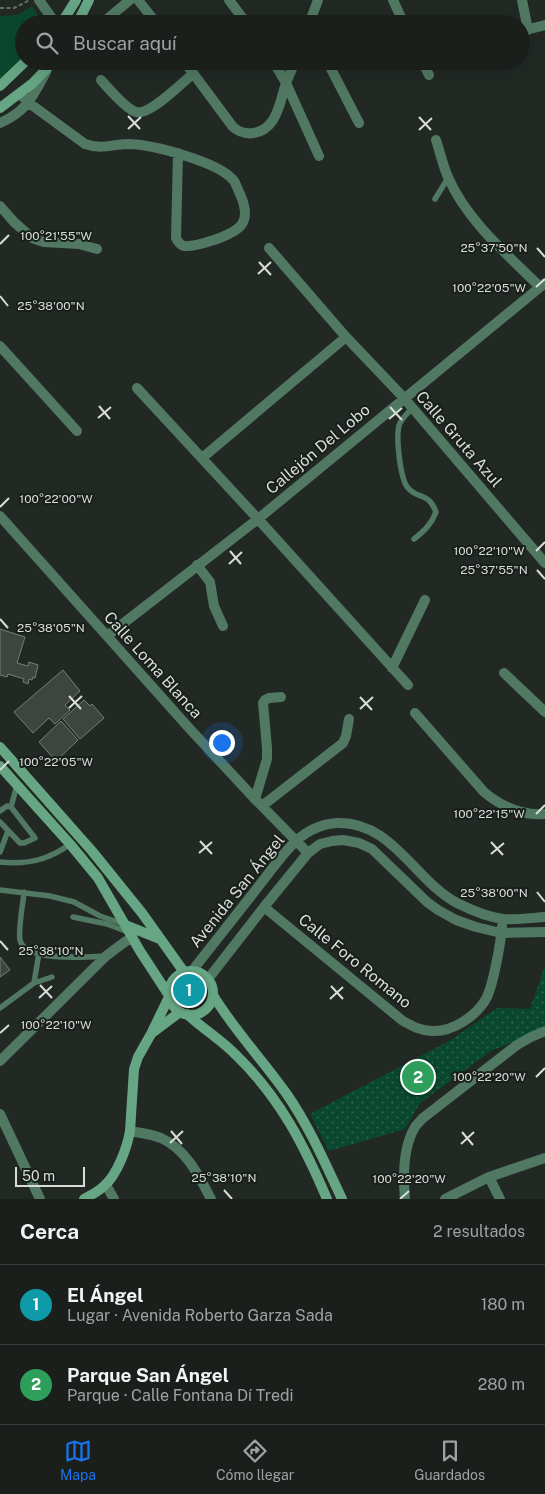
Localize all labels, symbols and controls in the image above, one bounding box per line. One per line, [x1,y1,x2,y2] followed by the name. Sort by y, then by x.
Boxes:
[15,15,530,70] search box
[33,29,61,57] icon: search
[73,32,177,54] text: Buscar aquí
[20,229,93,243] text: 100°21'55"W
[460,241,528,255] text: 25°37'50"N
[452,281,527,295] text: 100°22'05"W
[17,299,85,313] text: 25°38'00"N
[412,387,506,491] street label: Calle Gruta Azul
[262,400,374,498] street label: Callejón Del Lobo
[19,492,93,506] text: 100°22'00"W
[453,544,525,558] text: 100°22'10"W
[460,563,528,577] text: 25°37'55"N
[100,608,206,722] street label: Calle Loma Blanca
[17,621,85,635] text: 25°38'05"N
[209,730,235,756] your location
[19,755,94,769] text: 100°22'05"W
[453,807,525,821] text: 100°22'15"W
[185,830,288,951] street label: Avenida San Ángel
[460,886,528,900] text: 25°38'00"N
[295,910,415,1012] street label: Calle Foro Romano
[18,944,84,958] text: 25°38'10"N
[173,971,205,1009] pin: 1
[20,1018,92,1032] text: 100°22'10"W
[402,1058,434,1096] pin: 2
[452,1070,526,1084] text: 100°22'20"W
[15,1164,85,1187] scale bar
[22,1168,55,1184] text: 50 m
[191,1171,257,1185] text: 25°38'10"N
[372,1172,446,1186] text: 100°22'20"W
[20,1219,79,1244] text: Cerca
[433,1222,525,1241] text: 2 resultados
[67,1284,143,1306] text: El Ángel
[33,1295,39,1314] text: 1
[481,1295,525,1314] text: 180 m
[67,1306,333,1325] text: Lugar · Avenida Roberto Garza Sada
[67,1364,229,1386] text: Parque San Ángel
[31,1375,41,1394] text: 2
[478,1375,525,1394] text: 280 m
[67,1386,294,1405] text: Parque · Calle Fontana Dí Tredi
[60,1437,96,1483] tab: Mapa
[216,1437,294,1483] tab: Cómo llegar
[414,1437,485,1483] tab: Guardados

